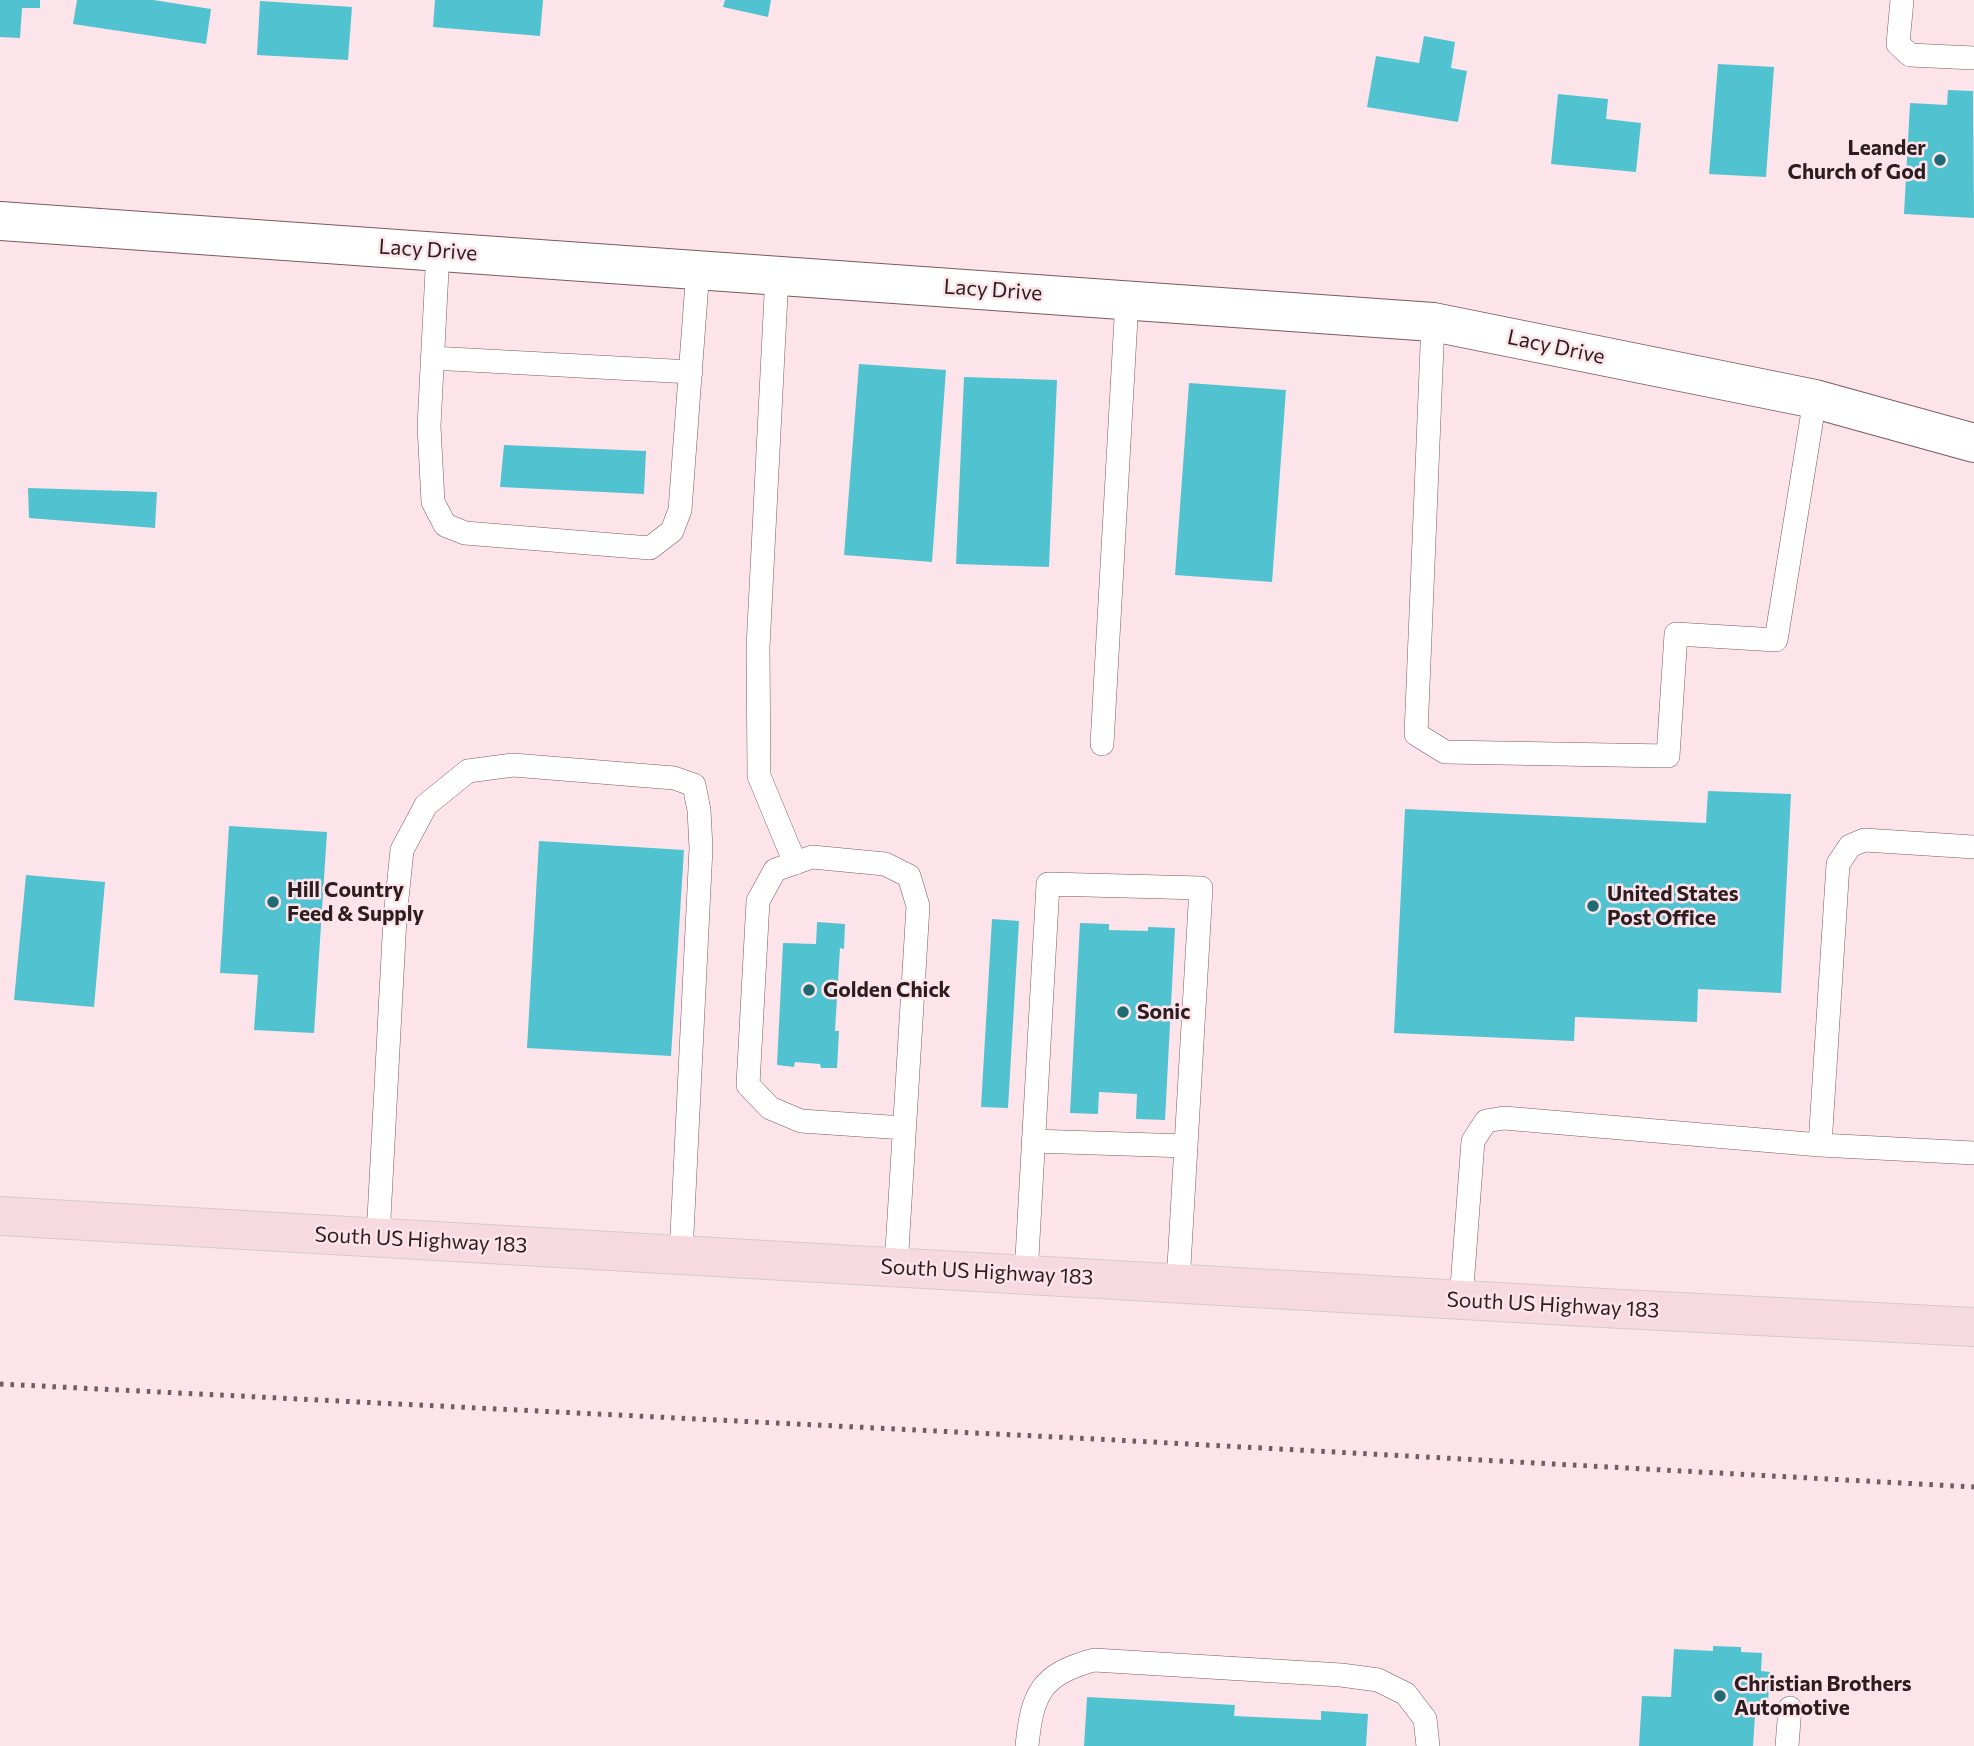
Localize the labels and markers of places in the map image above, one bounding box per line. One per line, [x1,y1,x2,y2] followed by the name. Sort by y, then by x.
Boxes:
[1788,135,1926,185] place label: Leander Church of God
[1932,152,1948,168] marker: Leander Church of God
[287,877,424,927] place label: Hill Country Feed & Supply
[1607,881,1738,931] place label: United States Post Office
[265,894,281,910] marker: Hill Country Feed & Supply
[1585,898,1601,914] marker: United States Post Office
[823,977,951,1003] place label: Golden Chick
[801,982,817,998] marker: Golden Chick
[1137,999,1190,1025] place label: Sonic
[1115,1004,1131,1020] marker: Sonic
[1734,1671,1912,1721] place label: Christian Brothers Automotive
[1712,1688,1728,1704] marker: Christian Brothers Automotive

